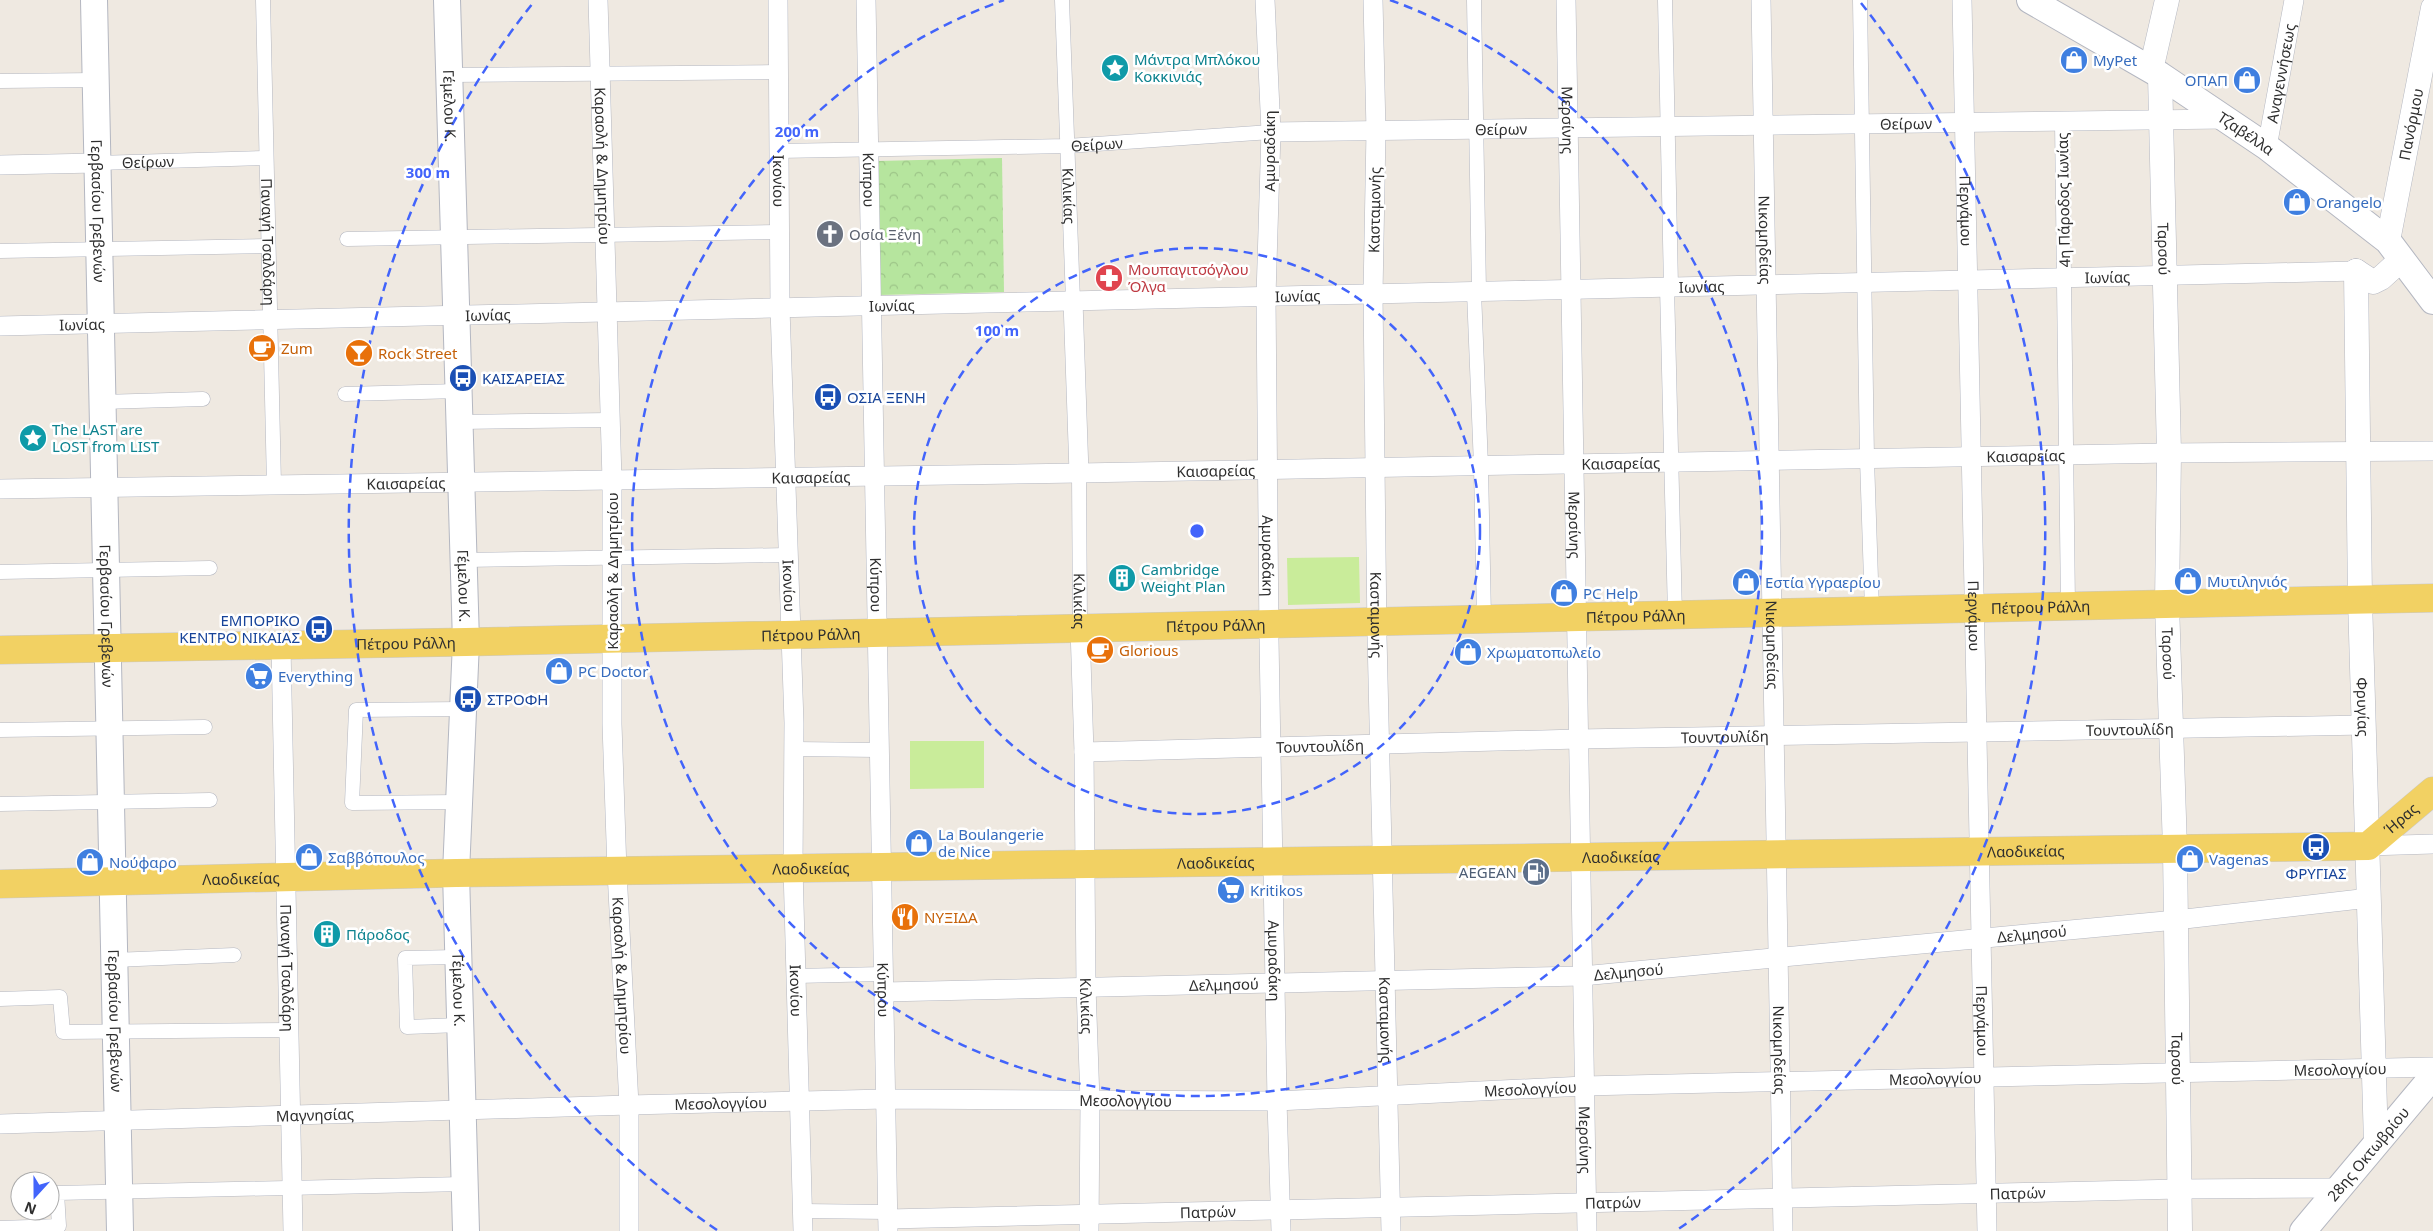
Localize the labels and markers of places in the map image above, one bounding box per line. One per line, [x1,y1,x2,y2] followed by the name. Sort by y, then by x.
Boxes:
[2059,45,2089,75] shop icon: MyPet
[1134,49,1260,86] place label: Μάντρα Μπλόκου Κοκκινιάς
[2093,50,2138,70] place label: MyPet
[1100,53,1130,83] place icon: Μάντρα Μπλόκου Κοκκινιάς
[2232,65,2262,95] shop icon: ΟΠΑΠ
[2185,70,2228,90] place label: ΟΠΑΠ
[2282,187,2312,217] shop icon: Orangelo
[2316,192,2382,212] place label: Orangelo
[815,219,845,249] church icon: Οσία Ξένη
[849,224,921,244] place label: Οσία Ξένη
[1128,259,1249,296] place label: Μουπαγιτσόγλου Όλγα
[1094,263,1124,293] pharmacy icon: Μουπαγιτσόγλου Όλγα
[247,333,277,363] cafe icon: Zum
[281,338,313,358] place label: Zum
[344,338,374,368] bar icon: Rock Street
[378,343,458,363] place label: Rock Street
[448,363,478,393] bus stop icon: ΚΑΙΣΑΡΕΙΑΣ
[482,368,565,388] place label: ΚΑΙΣΑΡΕΙΑΣ
[813,382,843,412] bus stop icon: ΟΣΙΑ ΞΕΝΗ
[847,387,926,407] place label: ΟΣΙΑ ΞΕΝΗ
[52,419,160,456] place label: The LAST are LOST from LIST
[18,423,48,453] place icon: The LAST are LOST from LIST
[1188,522,1206,540] centre of rings
[1141,559,1225,596] place label: Cambridge Weight Plan
[1107,563,1137,593] building icon: Cambridge Weight Plan
[2173,566,2203,596] shop icon: Μυτιληνιός
[1731,567,1761,597] shop icon: Εστία Υγραερίου
[2207,571,2287,591] place label: Μυτιληνιός
[1765,572,1881,592] place label: Εστία Υγραερίου
[1549,578,1579,608] shop icon: PC Help
[1583,583,1638,603] place label: PC Help
[179,610,300,647] place label: ΕΜΠΟΡΙΚΟ ΚΕΝΤΡΟ ΝΙΚΑΙΑΣ
[304,614,334,644] bus stop icon: ΕΜΠΟΡΙΚΟ ΚΕΝΤΡΟ ΝΙΚΑΙΑΣ
[1085,635,1115,665] cafe icon: Glorious
[1453,637,1483,667] shop icon: Χρωματοπωλείο
[1119,640,1178,660] place label: Glorious
[1487,642,1601,662] place label: Χρωματοπωλείο
[544,656,574,686] shop icon: PC Doctor
[244,661,274,691] supermarket icon: Everything
[578,661,648,681] place label: PC Doctor
[278,666,353,686] place label: Everything
[453,684,483,714] bus stop icon: ΣΤΡΟΦΗ
[487,689,548,709] place label: ΣΤΡΟΦΗ
[938,824,1044,861] place label: La Boulangerie de Nice
[904,828,934,858] shop icon: La Boulangerie de Nice
[2301,832,2331,862] bus stop icon: ΦΡΥΓΙΑΣ
[294,842,324,872] shop icon: Σαββόπουλος
[2175,844,2205,874] shop icon: Vagenas
[75,847,105,877] shop icon: Νούφαρο
[328,847,425,867] place label: Σαββόπουλος
[2209,849,2269,869] place label: Vagenas
[109,852,177,872] place label: Νούφαρο
[1521,857,1551,887] fuel station icon: AEGEAN
[1459,862,1517,882] place label: AEGEAN
[2286,863,2346,883] place label: ΦΡΥΓΙΑΣ
[1216,875,1246,905] supermarket icon: Kritikos
[1250,880,1303,900] place label: Kritikos
[890,902,920,932] restaurant icon: ΝΥΞΙΔΑ
[924,907,978,927] place label: ΝΥΞΙΔΑ
[312,919,342,949] building icon: Πάροδος
[346,924,410,944] place label: Πάροδος

